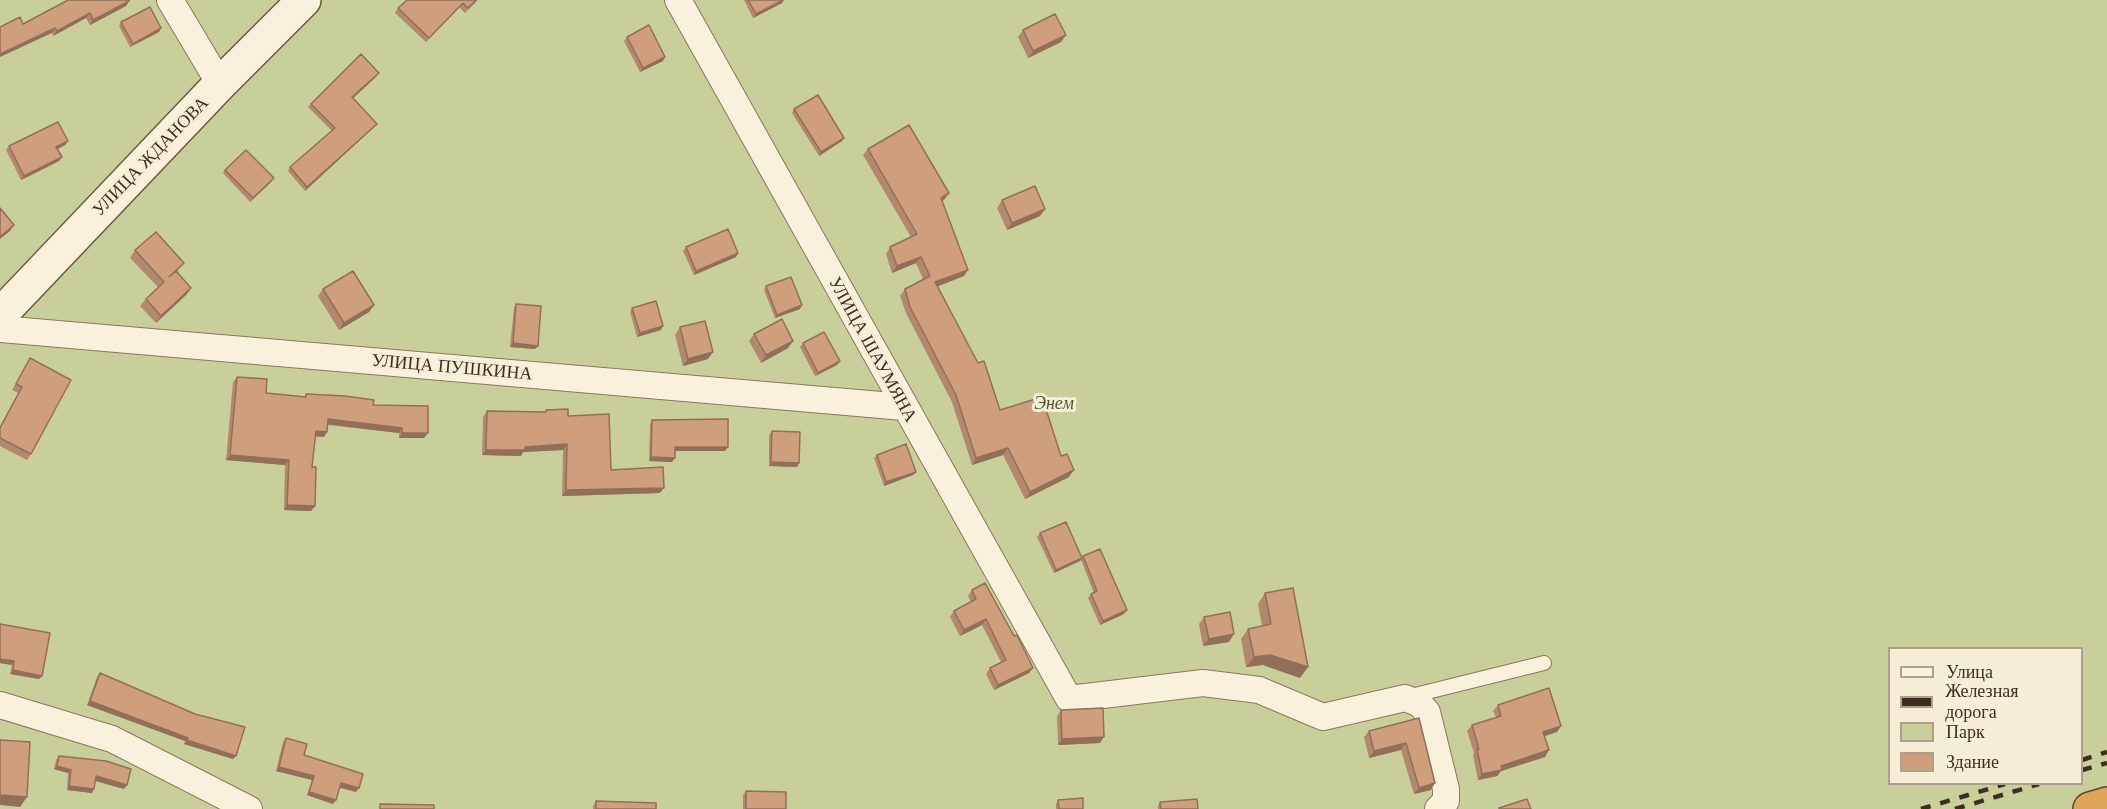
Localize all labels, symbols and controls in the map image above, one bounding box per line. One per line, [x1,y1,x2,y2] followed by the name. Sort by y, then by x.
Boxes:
[88,93,214,221] street label: УЛИЦА ЖДАНОВА
[823,274,921,426] street label: УЛИЦА ШАУМЯНА
[371,350,533,386] street label: УЛИЦА ПУШКИНА
[1034,393,1074,415] park label: Энем
[1888,647,2083,785] legend
[1946,662,1993,682] text: Улица
[1945,681,2019,722] text: Железная дорога
[1946,722,1985,742] text: Парк
[1946,752,1999,772] text: Здание

